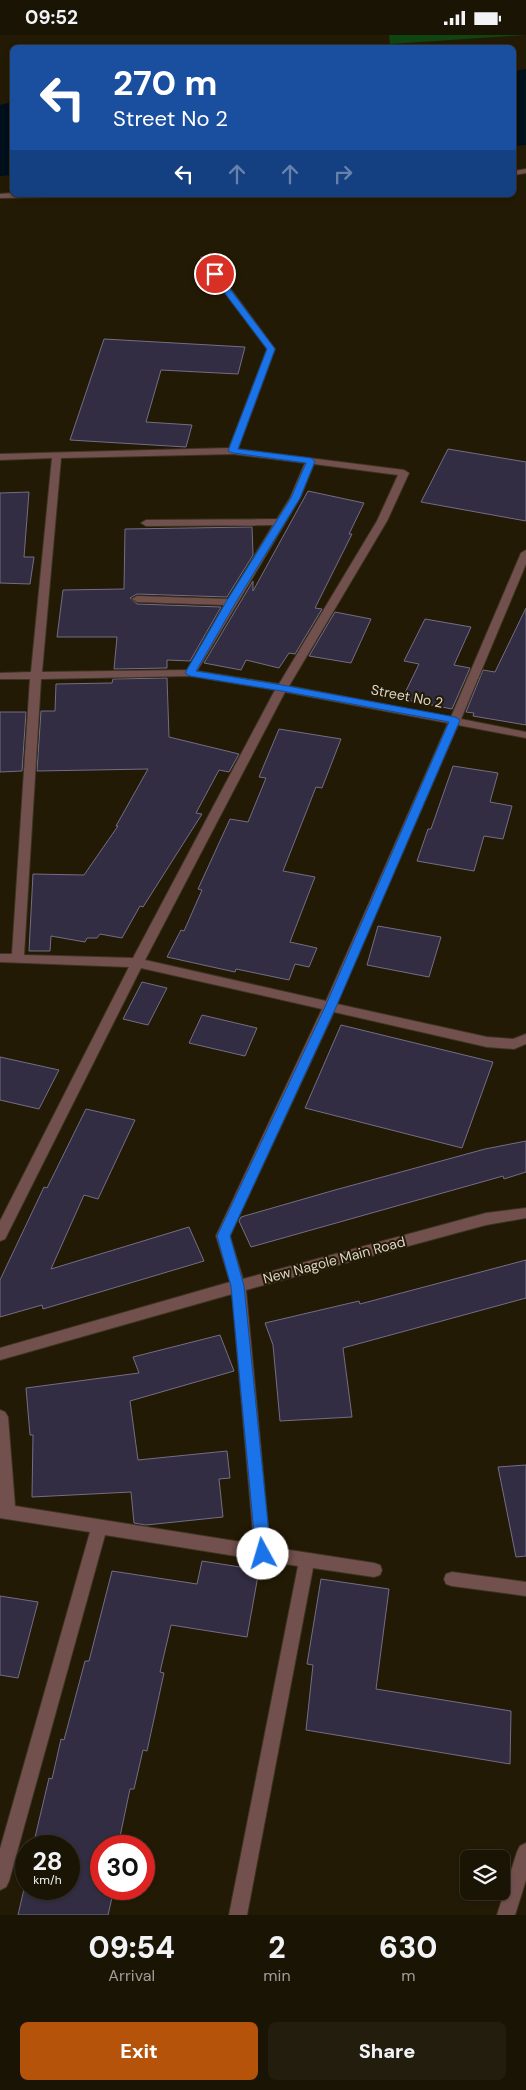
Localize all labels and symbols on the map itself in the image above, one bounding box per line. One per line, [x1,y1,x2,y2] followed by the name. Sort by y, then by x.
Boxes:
[194,253,236,295] pin
[369,680,445,712] street label: Street No 2
[261,1232,407,1288] street label: New Nagole Main Road
[236,1527,288,1579] position arrow
[90,1835,155,1900] speed limit sign: 30

